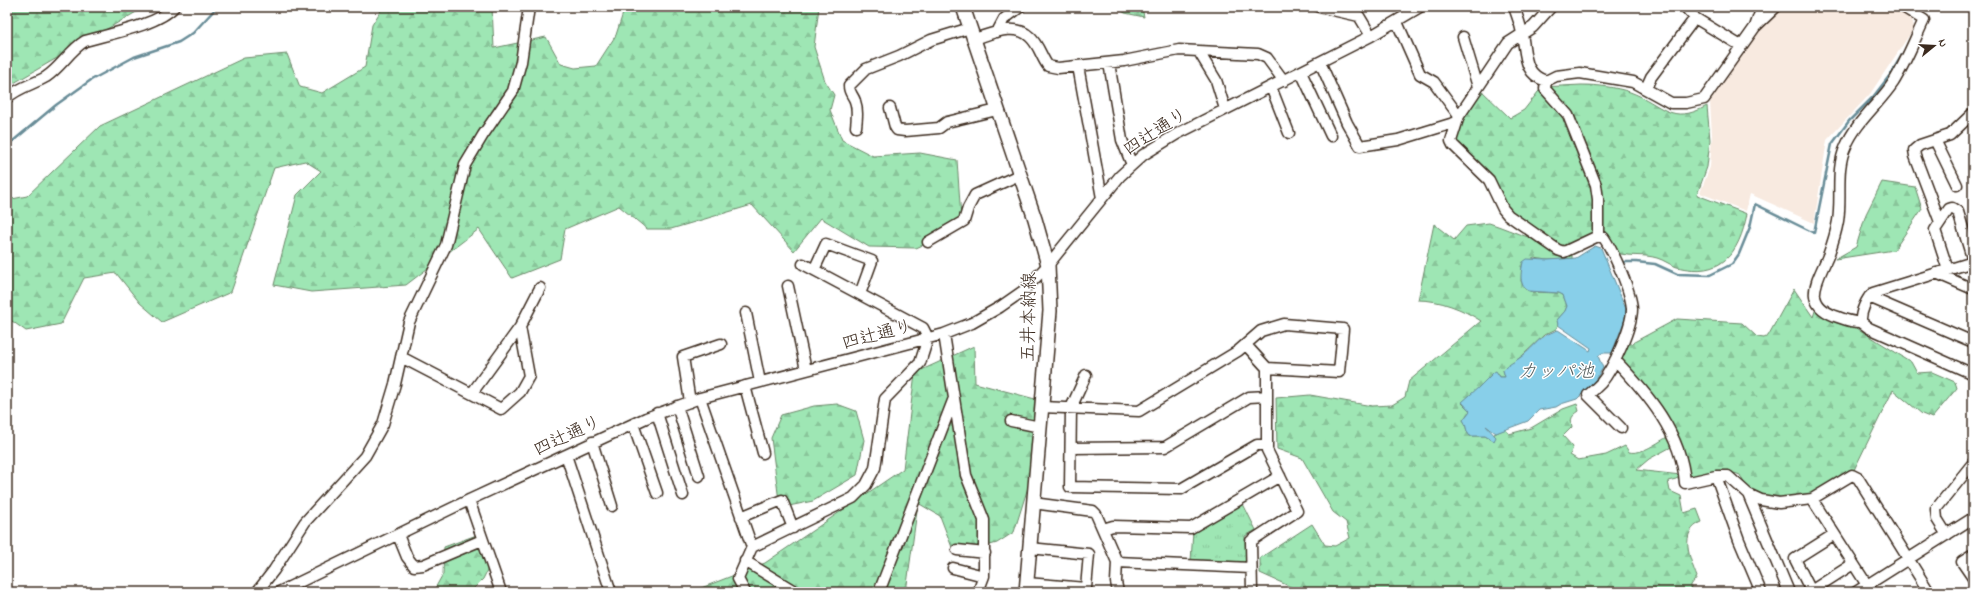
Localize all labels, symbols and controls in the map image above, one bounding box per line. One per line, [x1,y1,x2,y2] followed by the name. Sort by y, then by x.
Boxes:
[1914,26,1954,66] north arrow
[1934,37,1951,49] text: N
[1119,102,1193,163] street label: 四辻通り
[1016,272,1044,362] street label: 五井本納線
[839,314,916,358] street label: 四辻通り
[1518,359,1595,386] water label: カッパ池
[530,410,606,464] street label: 四辻通り

